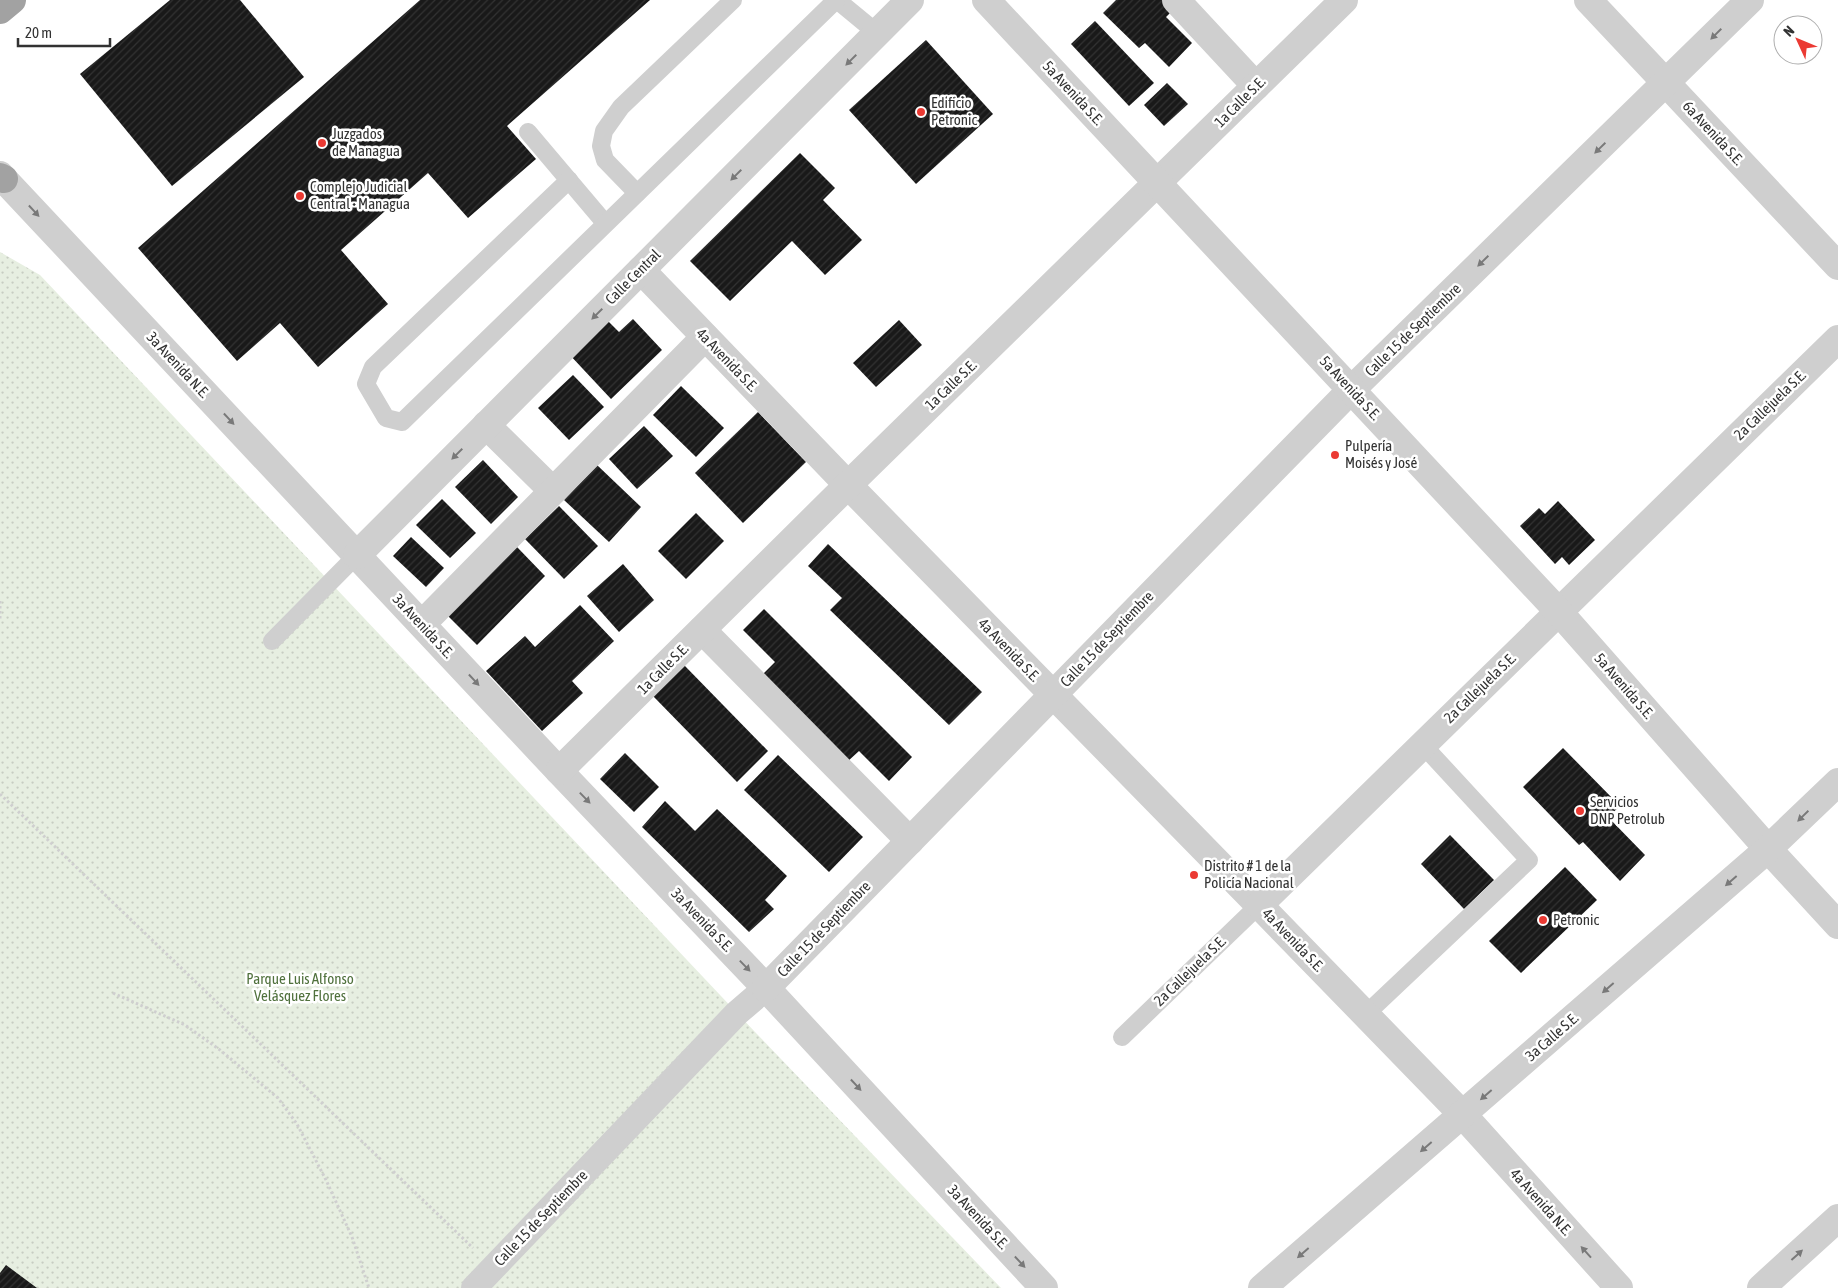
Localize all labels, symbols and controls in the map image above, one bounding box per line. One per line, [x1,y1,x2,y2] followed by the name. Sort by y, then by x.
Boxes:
[18,15,110,47] scale bar
[1773,15,1823,65] north arrow
[1780,22,1797,39] text: N
[25,24,52,41] text: 20 m
[1710,28,1722,40] one-way arrow
[845,53,857,65] one-way arrow
[1039,57,1107,128] street label: 5a Avenida S.E.
[1211,73,1269,130] street label: 1a Calle S.E.
[931,94,978,128] place label: Edificio Petronic
[1679,97,1747,168] street label: 6a Avenida S.E.
[915,106,927,118] marker: Edificio Petronic
[332,125,400,159] place label: Juzgados de Managua
[316,137,328,149] marker: Juzgados de Managua
[1594,142,1606,154] one-way arrow
[730,168,742,180] one-way arrow
[310,178,410,212] place label: Complejo Judicial Central - Managua
[294,190,306,202] marker: Complejo Judicial Central - Managua
[28,204,40,216] one-way arrow
[602,246,664,308] street label: Calle Central
[1477,255,1489,267] one-way arrow
[1361,279,1464,380] street label: Calle 15 de Septiembre
[591,308,603,320] one-way arrow
[693,325,762,395] street label: 4a Avenida S.E.
[144,328,213,401] street label: 3a Avenida N.E.
[1316,352,1384,423] street label: 5a Avenida S.E.
[922,356,980,413] street label: 1a Calle S.E.
[1730,366,1809,443] street label: 2a Callejuela S.E.
[223,412,235,424] one-way arrow
[1345,437,1417,471] place label: Pulpería Moisés y José
[451,448,463,460] one-way arrow
[1329,449,1341,461] marker: Pulpería Moisés y José
[1057,587,1157,690] street label: Calle 15 de Septiembre
[389,590,457,661] street label: 3a Avenida S.E.
[975,615,1044,685] street label: 4a Avenida S.E.
[634,640,692,697] street label: 1a Calle S.E.
[1440,649,1519,726] street label: 2a Callejuela S.E.
[1591,649,1658,722] street label: 5a Avenida S.E.
[468,673,480,685] one-way arrow
[579,792,591,804] one-way arrow
[1590,793,1665,827] place label: Servicios DNP Petrolub
[1574,805,1586,817] marker: Servicios DNP Petrolub
[1797,809,1809,821] one-way arrow
[1204,857,1294,891] place label: Distrito # 1 de la Policía Nacional
[1188,869,1200,881] marker: Distrito # 1 de la Policía Nacional
[1725,875,1737,887] one-way arrow
[774,877,874,980] street label: Calle 15 de Septiembre
[668,885,737,955] street label: 3a Avenida S.E.
[1259,905,1328,975] street label: 4a Avenida S.E.
[1553,911,1600,928] place label: Petronic
[1537,914,1549,926] marker: Petronic
[1150,932,1229,1009] street label: 2a Callejuela S.E.
[739,960,751,972] one-way arrow
[246,970,354,1004] park label: Parque Luis Alfonso Velásquez Flores
[1603,982,1615,994] one-way arrow
[1522,1009,1582,1064] street label: 3a Calle S.E.
[850,1079,862,1091] one-way arrow
[1480,1089,1493,1100] one-way arrow
[1420,1141,1432,1153] one-way arrow
[1507,1165,1576,1239] street label: 4a Avenida N.E.
[491,1166,591,1269] street label: Calle 15 de Septiembre
[944,1181,1012,1252] street label: 3a Avenida S.E.
[1581,1245,1592,1258] one-way arrow
[1297,1247,1309,1259] one-way arrow
[1791,1249,1803,1261] one-way arrow
[1014,1256,1026,1268] one-way arrow

